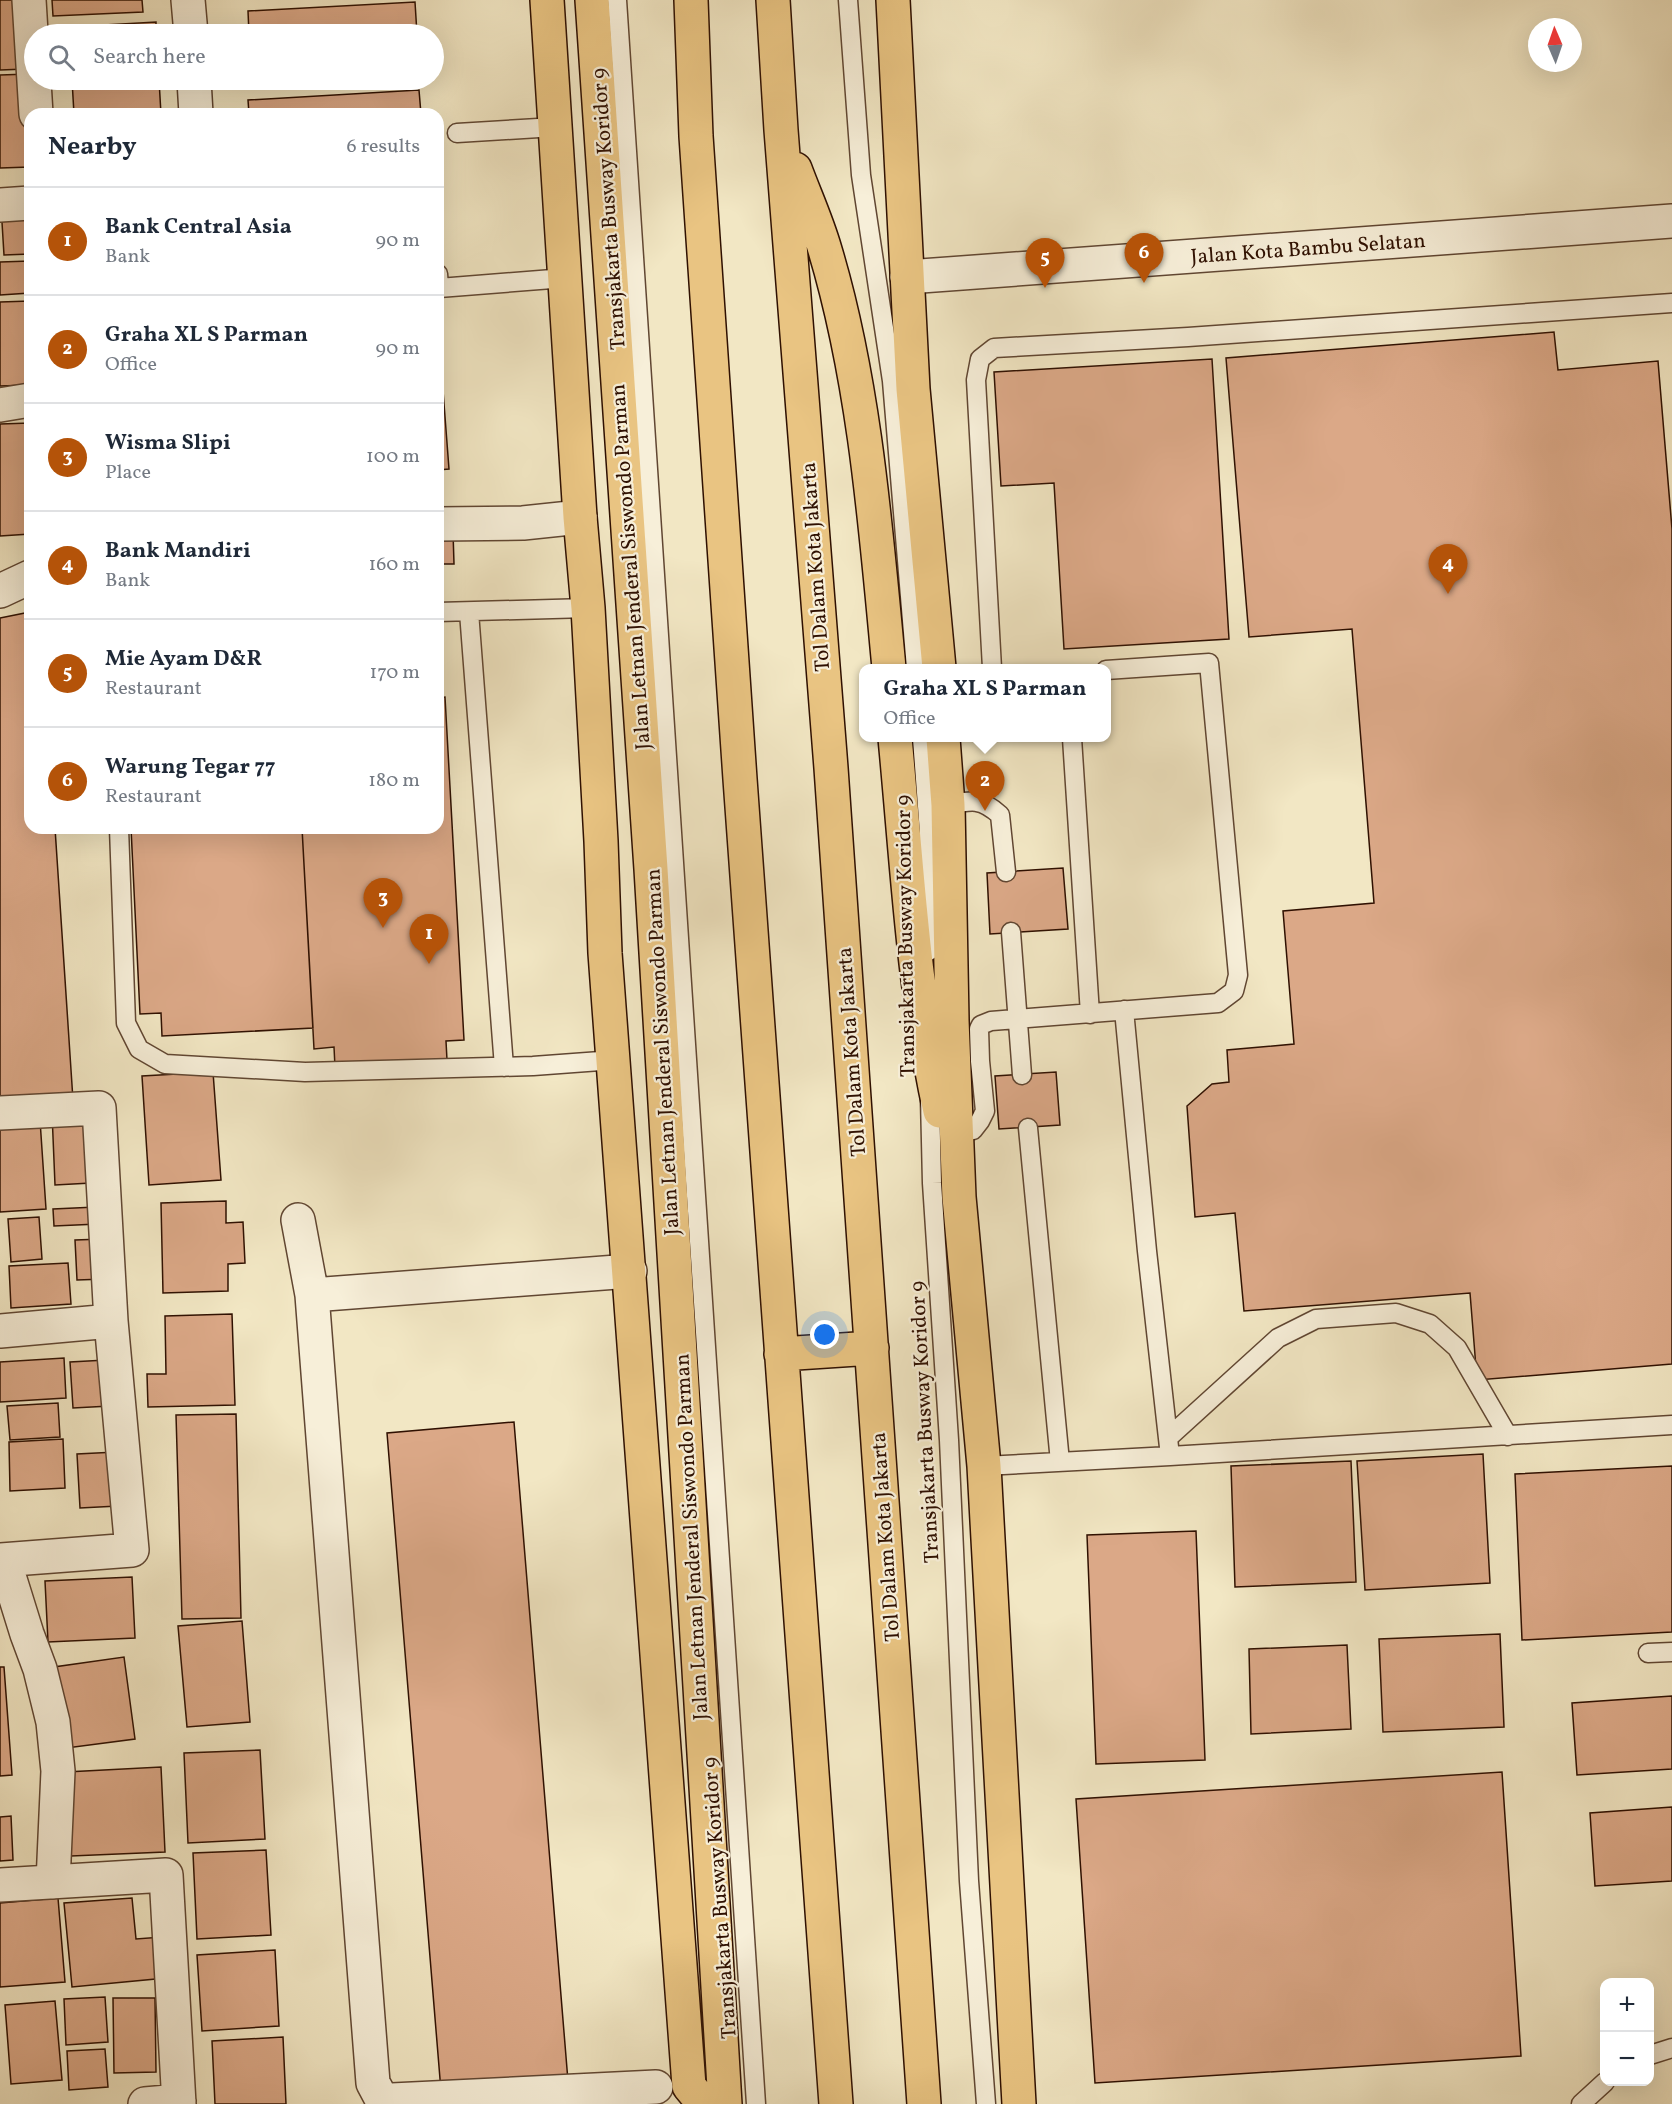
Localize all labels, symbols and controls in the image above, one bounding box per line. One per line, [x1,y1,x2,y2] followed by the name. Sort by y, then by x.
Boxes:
[1528,18,1582,72] north arrow
[24,24,444,90] search box
[45,41,78,74] icon: search
[93,42,206,73] text: Search here
[585,67,634,351] street label: Transjakarta Busway Koridor 9
[48,129,137,165] text: Nearby
[347,133,420,161] text: 6 results
[105,212,292,243] text: Bank Central Asia
[63,227,72,255] text: 1
[376,227,420,255] text: 90 m
[1190,227,1427,272] street label: Jalan Kota Bambu Selatan
[1124,234,1164,283] pin: 6
[1026,238,1064,288] pin: 5
[105,243,150,271] text: Bank
[105,320,308,351] text: Graha XL S Parman
[62,335,73,363] text: 2
[376,335,420,363] text: 90 m
[105,351,157,379] text: Office
[604,383,659,751] street label: Jalan Letnan Jenderal Siswondo Parman
[105,428,231,459] text: Wisma Slipi
[62,443,73,471] text: 3
[366,443,420,471] text: 100 m
[105,459,151,487] text: Place
[795,461,838,673] street label: Tol Dalam Kota Jakarta
[105,536,251,567] text: Bank Mandiri
[1428,544,1468,594] pin: 4
[61,551,74,579] text: 4
[368,551,420,579] text: 160 m
[105,567,150,595] text: Bank
[105,644,262,675] text: Mie Ayam D&R
[63,659,72,687] text: 5
[370,659,420,687] text: 170 m
[859,664,1111,742] popup
[884,674,1086,705] text: Graha XL S Parman
[105,675,202,703] text: Restaurant
[884,705,936,733] text: Office
[105,752,275,783] text: Warung Tegar 77
[966,762,1004,811] pin: 2
[62,767,73,795] text: 6
[368,767,420,795] text: 180 m
[105,783,202,811] text: Restaurant
[890,794,923,1077] street label: Transjakarta Busway Koridor 9
[639,868,688,1236] street label: Jalan Letnan Jenderal Siswondo Parman
[364,878,403,928] pin: 3
[410,914,448,964] pin: 1
[831,946,874,1158] street label: Tol Dalam Kota Jakarta
[904,1280,947,1564] street label: Transjakarta Busway Koridor 9
[810,1320,839,1349] your location
[668,1353,717,1721] street label: Jalan Letnan Jenderal Siswondo Parman
[865,1431,908,1643] street label: Tol Dalam Kota Jakarta
[696,1756,745,2040] street label: Transjakarta Busway Koridor 9
[1600,1978,1654,2086] map controls
[1600,1978,1654,2032] button: +
[1600,2032,1654,2086] button: −

